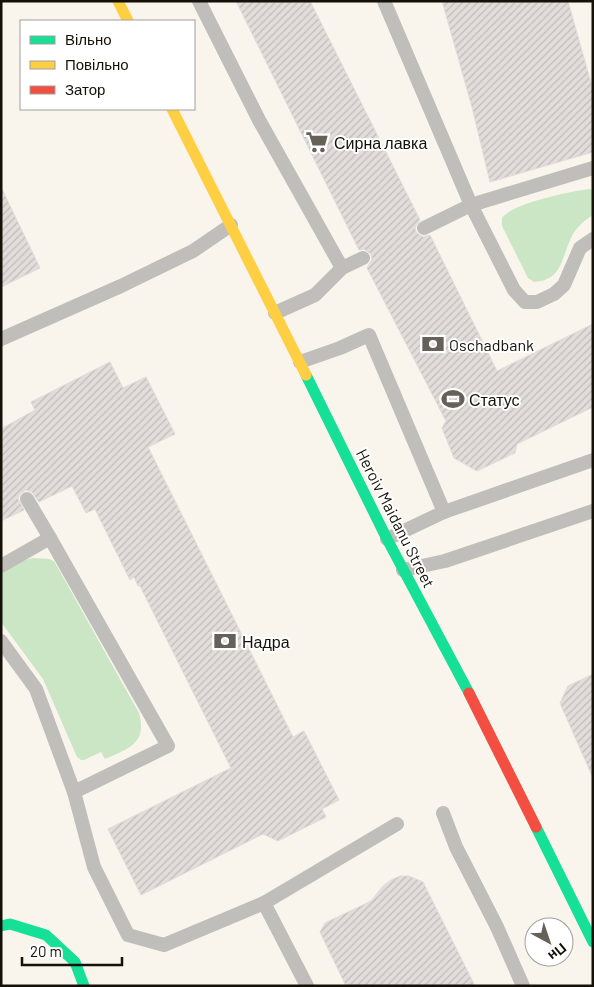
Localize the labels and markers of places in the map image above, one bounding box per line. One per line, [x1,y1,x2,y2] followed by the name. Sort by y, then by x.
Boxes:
[304,129,330,155] supermarket icon: Сирна лавка
[334,133,427,152] place label: Сирна лавка
[420,331,446,357] bank icon: Oschadbank
[449,335,534,354] place label: Oschadbank
[440,386,466,412] sports icon: Статус
[469,390,520,409] place label: Статус
[212,628,238,654] bank icon: Надра
[242,632,290,651] place label: Надра

